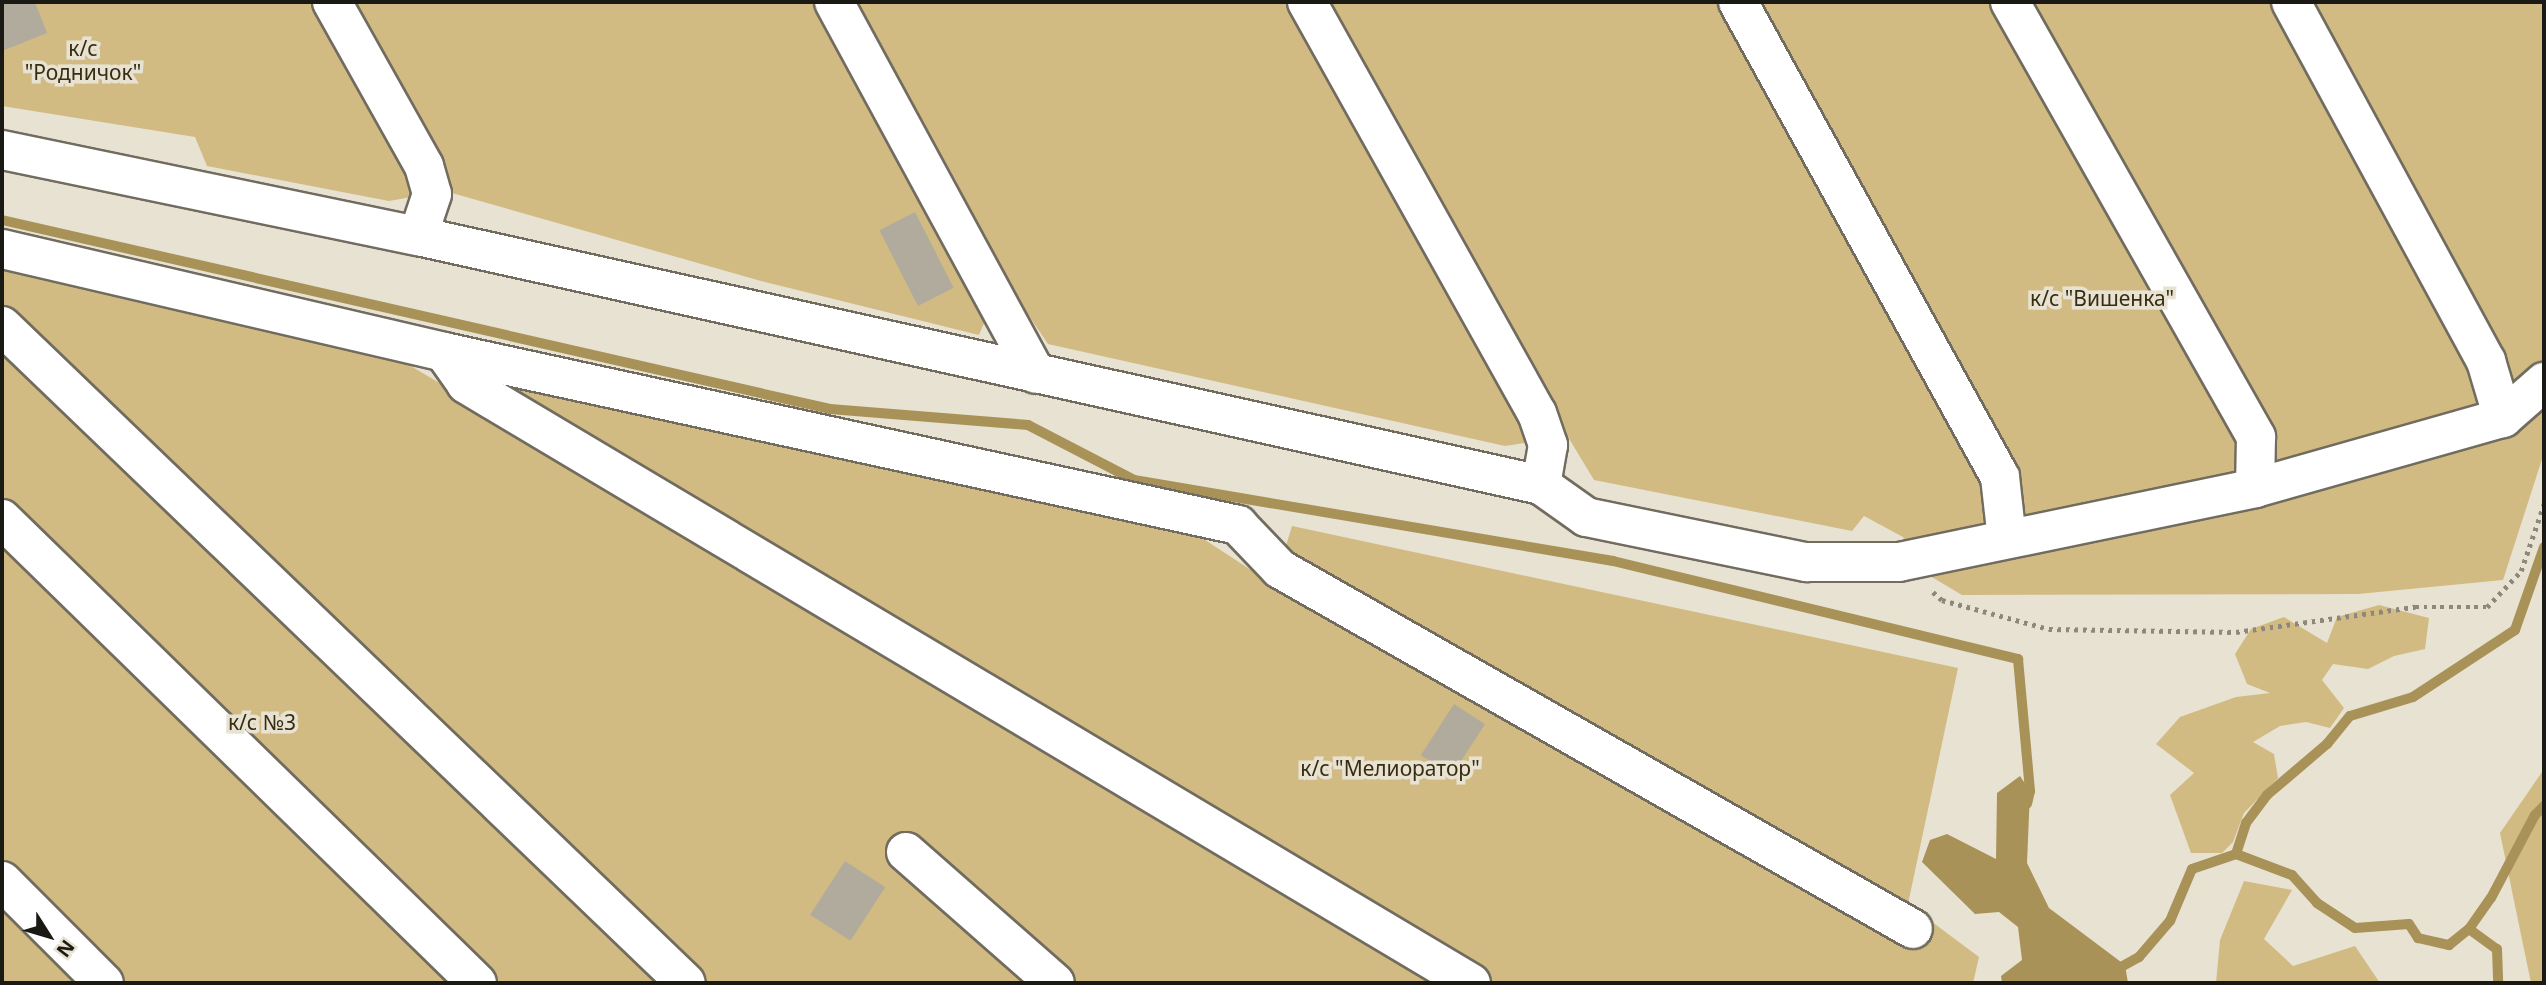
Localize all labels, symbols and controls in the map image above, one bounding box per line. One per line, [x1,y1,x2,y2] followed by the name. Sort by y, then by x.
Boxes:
[25,35,141,85] park label: к/с "Родничок"
[2030,285,2174,311] park label: к/с "Вишенка"
[228,709,296,735] park label: к/с №3
[1300,755,1480,781] park label: к/с "Мелиоратор"
[14,901,84,971] north arrow
[51,935,81,963] text: N

